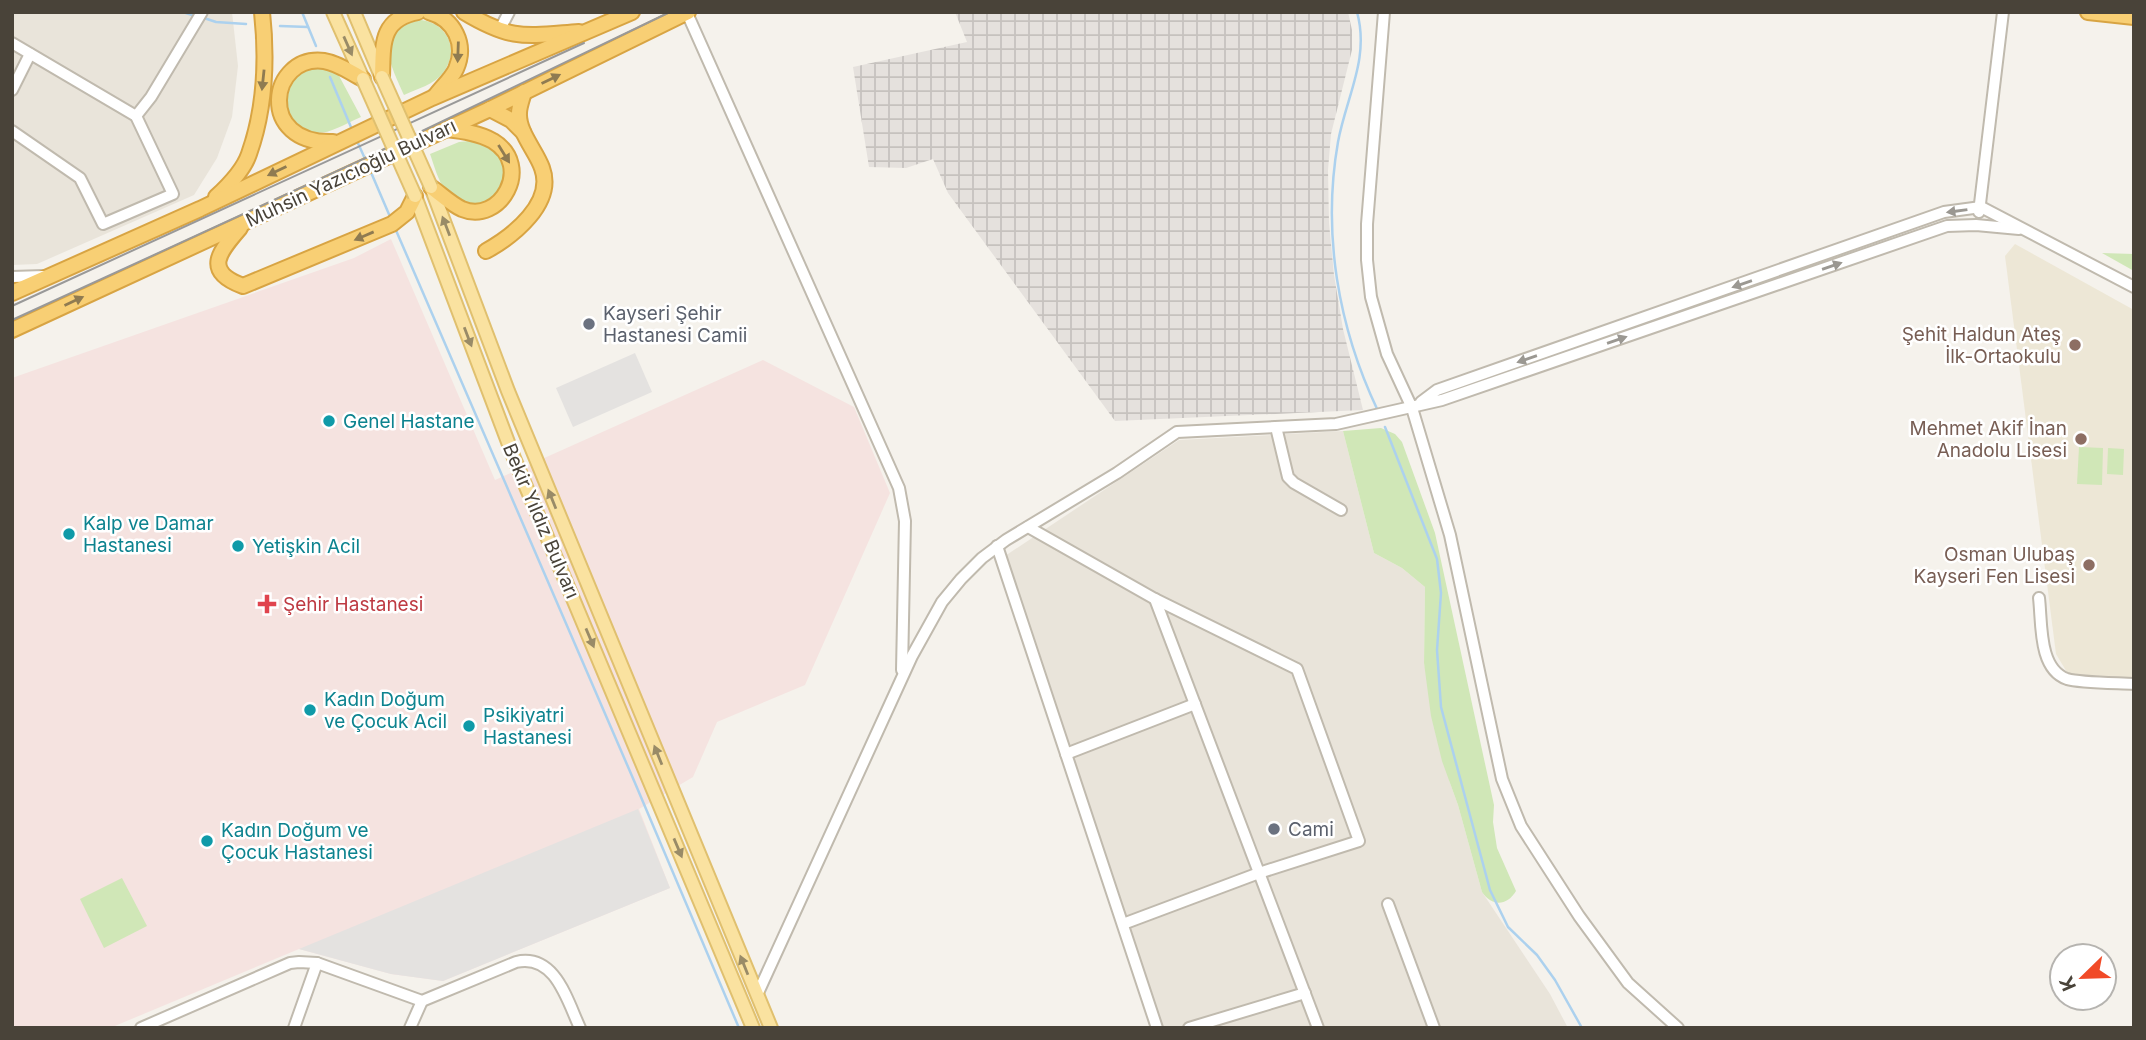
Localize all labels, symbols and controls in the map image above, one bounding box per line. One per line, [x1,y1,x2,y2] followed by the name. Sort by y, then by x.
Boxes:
[342,36,354,56] one-way arrow
[453,41,464,63] one-way arrow
[258,69,269,91] one-way arrow
[541,74,561,85] one-way arrow
[242,114,460,232] street label: Muhsin Yazıcıoğlu Bulvarı
[498,145,510,164] one-way arrow
[267,166,287,177] one-way arrow
[1946,205,1968,216] one-way arrow
[440,216,451,237] one-way arrow
[353,230,374,241] one-way arrow
[1821,260,1842,271] one-way arrow
[1731,278,1752,289] one-way arrow
[64,295,84,307] one-way arrow
[603,302,747,347] place label: Kayseri Şehir Hastanesi Camii
[581,316,597,332] marker: Kayseri Şehir Hastanesi Camii
[1902,323,2061,368] place label: Şehit Haldun Ateş İlk-Ortaokulu
[463,326,474,347] one-way arrow
[1606,334,1627,345] one-way arrow
[2067,337,2083,353] marker: Şehit Haldun Ateş İlk-Ortaokulu
[1517,354,1538,365] one-way arrow
[343,410,475,433] place label: Genel Hastane
[321,413,337,429] marker: Genel Hastane
[1910,417,2067,462] place label: Mehmet Akif İnan Anadolu Lisesi
[2073,431,2089,447] marker: Mehmet Akif İnan Anadolu Lisesi
[498,440,584,602] street label: Bekir Yıldız Bulvarı
[547,488,558,509] one-way arrow
[83,512,214,557] place label: Kalp ve Damar Hastanesi
[61,526,77,542] marker: Kalp ve Damar Hastanesi
[252,535,360,558] place label: Yetişkin Acil
[230,538,246,554] marker: Yetişkin Acil
[1913,543,2075,588] place label: Osman Ulubaş Kayseri Fen Lisesi
[2081,557,2097,573] marker: Osman Ulubaş Kayseri Fen Lisesi
[283,593,423,616] place label: Şehir Hastanesi
[257,594,277,614] marker: Şehir Hastanesi
[585,628,596,649] one-way arrow
[324,688,447,733] place label: Kadın Doğum ve Çocuk Acil
[302,702,318,718] marker: Kadın Doğum ve Çocuk Acil
[483,704,572,749] place label: Psikiyatri Hastanesi
[461,718,477,734] marker: Psikiyatri Hastanesi
[652,744,663,765] one-way arrow
[1288,818,1334,841] place label: Cami
[221,819,373,864] place label: Kadın Doğum ve Çocuk Hastanesi
[1266,821,1282,837] marker: Cami
[199,833,215,849] marker: Kadın Doğum ve Çocuk Hastanesi
[673,838,684,859] one-way arrow
[2048,942,2118,1012] north arrow
[739,954,750,975] one-way arrow
[2054,972,2081,994] text: K

